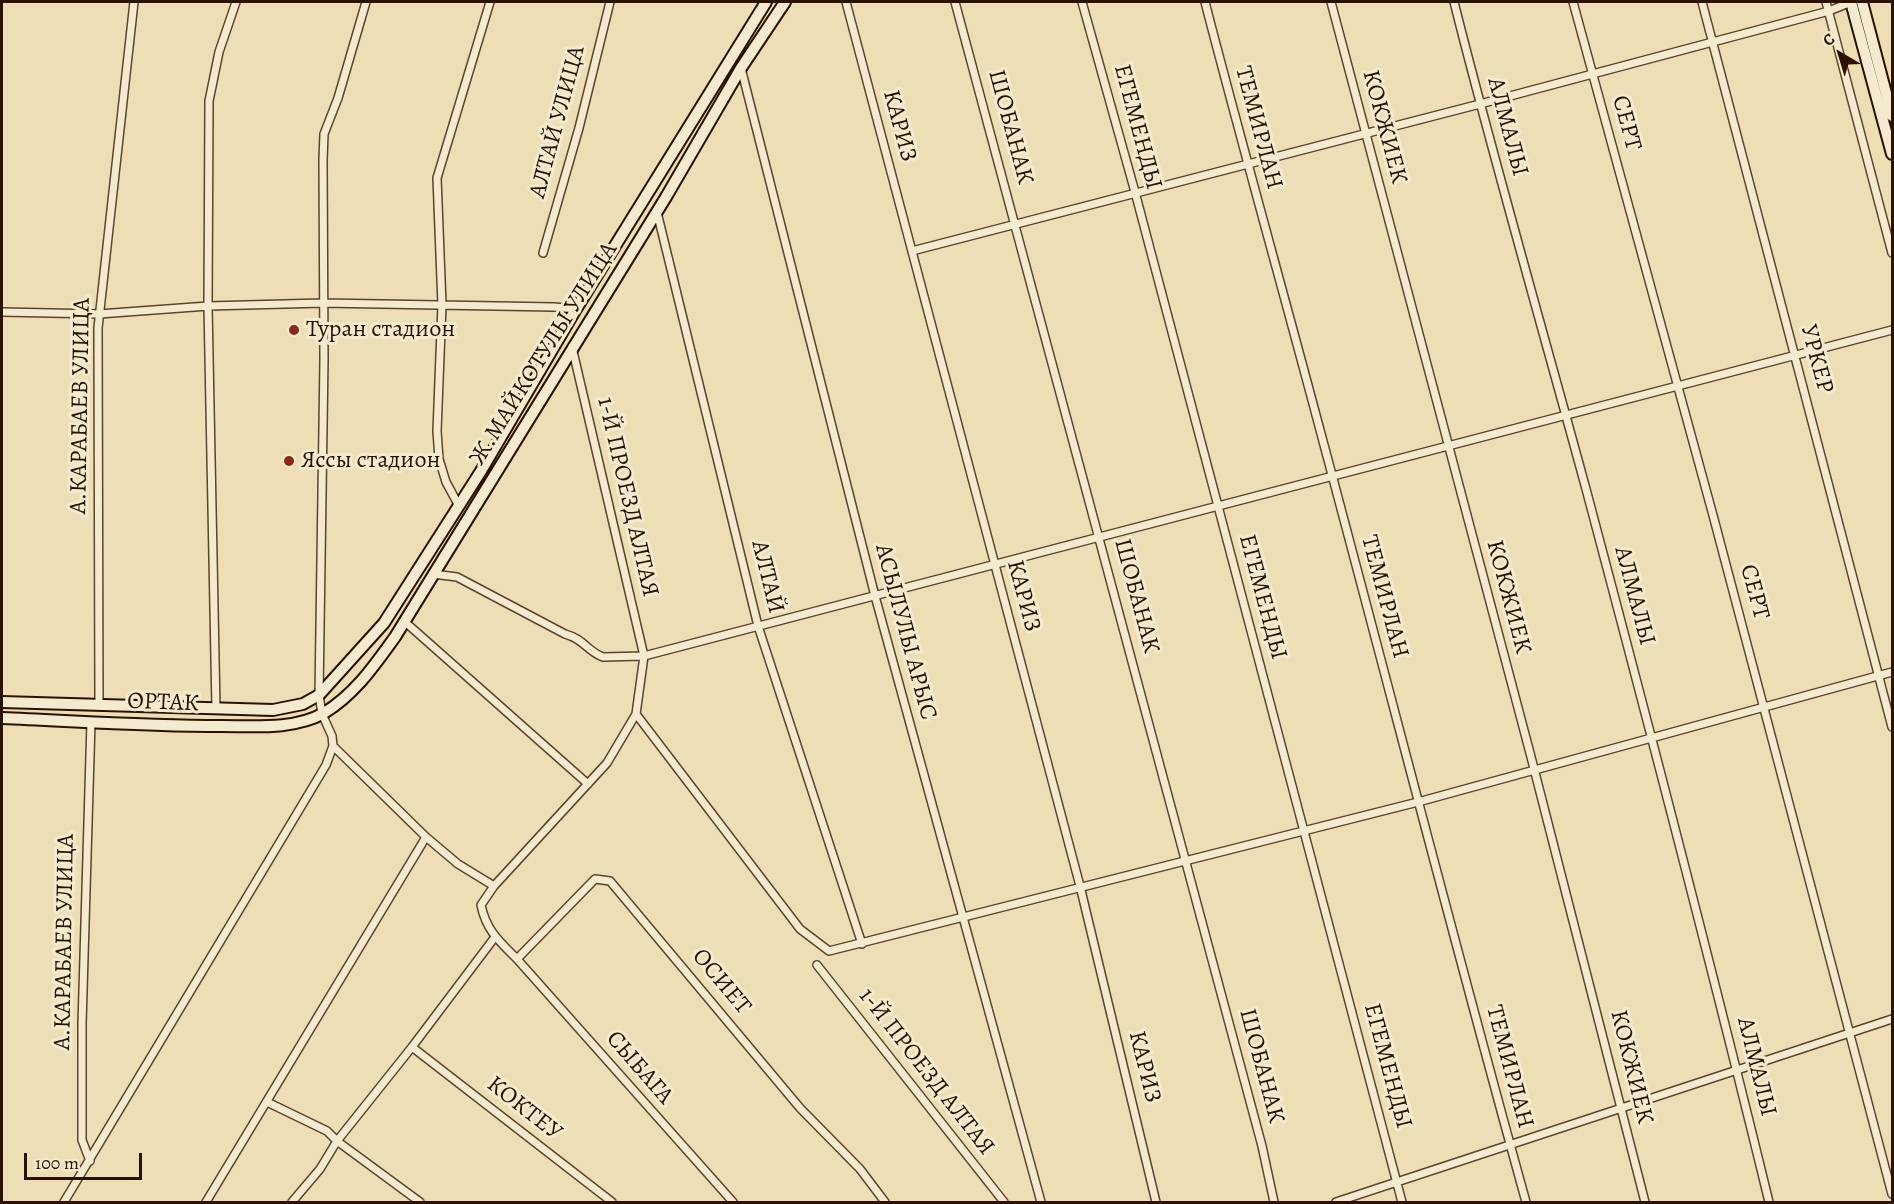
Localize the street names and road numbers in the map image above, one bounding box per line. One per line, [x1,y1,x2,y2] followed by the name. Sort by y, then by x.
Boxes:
[524,43,592,201] street label: АЛТАЙ УЛИЦА
[1106,61,1168,193] street label: ЕГЕМЕНДЫ
[1228,63,1288,193] street label: ТЕМИРЛАН
[981,66,1039,188] street label: ШОБАНАК
[1355,67,1413,187] street label: КОКЖИЕК
[1480,75,1534,179] street label: АЛМАЛЫ
[876,87,922,165] street label: КАРИЗ
[1605,92,1647,154] street label: СЕРТ
[464,237,624,471] street label: Ж.МАЙКОТУЛЫ УЛИЦА
[65,298,97,514] street label: А.КАРАБАЕВ УЛИЦА
[1793,322,1839,396] street label: УРКЕР
[590,394,664,600] street label: 1-Й ПРОЕЗД АЛТАЯ
[1231,531,1293,663] street label: ЕГЕМЕНДЫ
[1354,532,1414,662] street label: ТЕМИРЛАН
[1107,535,1165,657] street label: ШОБАНАК
[1479,537,1537,657] street label: КОКЖИЕК
[744,538,790,616] street label: АЛТАЙ
[868,541,942,723] street label: АСЫЛУЛЫ АРЫС
[1607,544,1661,648] street label: АЛМАЛЫ
[1000,557,1046,635] street label: КАРИЗ
[1733,561,1775,623] street label: СЕРТ
[127,687,199,719] street label: ОРТАК
[49,834,81,1050] street label: А.КАРАБАЕВ УЛИЦА
[685,943,757,1021] street label: ОСИЕТ
[852,983,1000,1161] street label: 1-Й ПРОЕЗД АЛТАЯ
[1356,1000,1418,1132] street label: ЕГЕМЕНДЫ
[1479,1002,1539,1132] street label: ТЕМИРЛАН
[1232,1005,1290,1127] street label: ШОБАНАК
[1603,1007,1659,1127] street label: КОКЖИЕК
[1730,1015,1782,1119] street label: АЛМАЛЫ
[599,1025,679,1111] street label: СЫБАГА
[1121,1028,1167,1106] street label: КАРИЗ
[480,1071,568,1147] street label: КОКТЕУ

